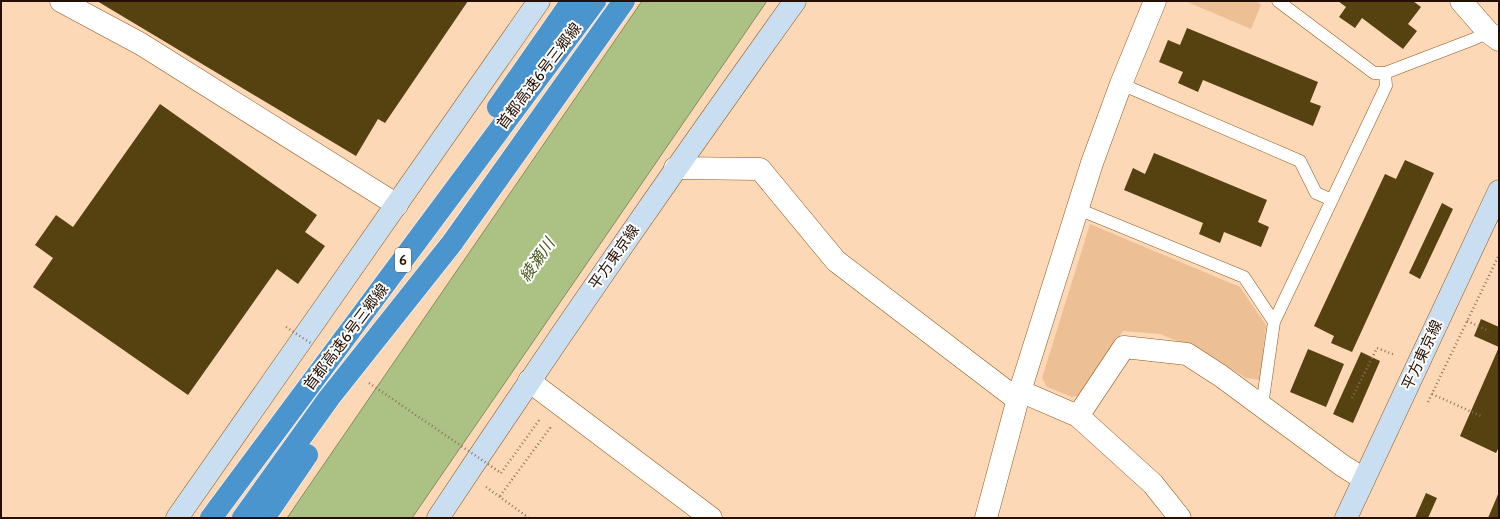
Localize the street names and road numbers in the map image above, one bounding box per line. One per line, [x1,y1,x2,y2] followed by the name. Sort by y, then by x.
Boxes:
[493,19,585,133] street label: 首都高速6号三郷線
[585,221,643,293] street label: 平方東京線
[395,248,411,272] road number: 6
[300,280,392,394] street label: 首都高速6号三郷線
[1398,317,1446,393] street label: 平方東京線

